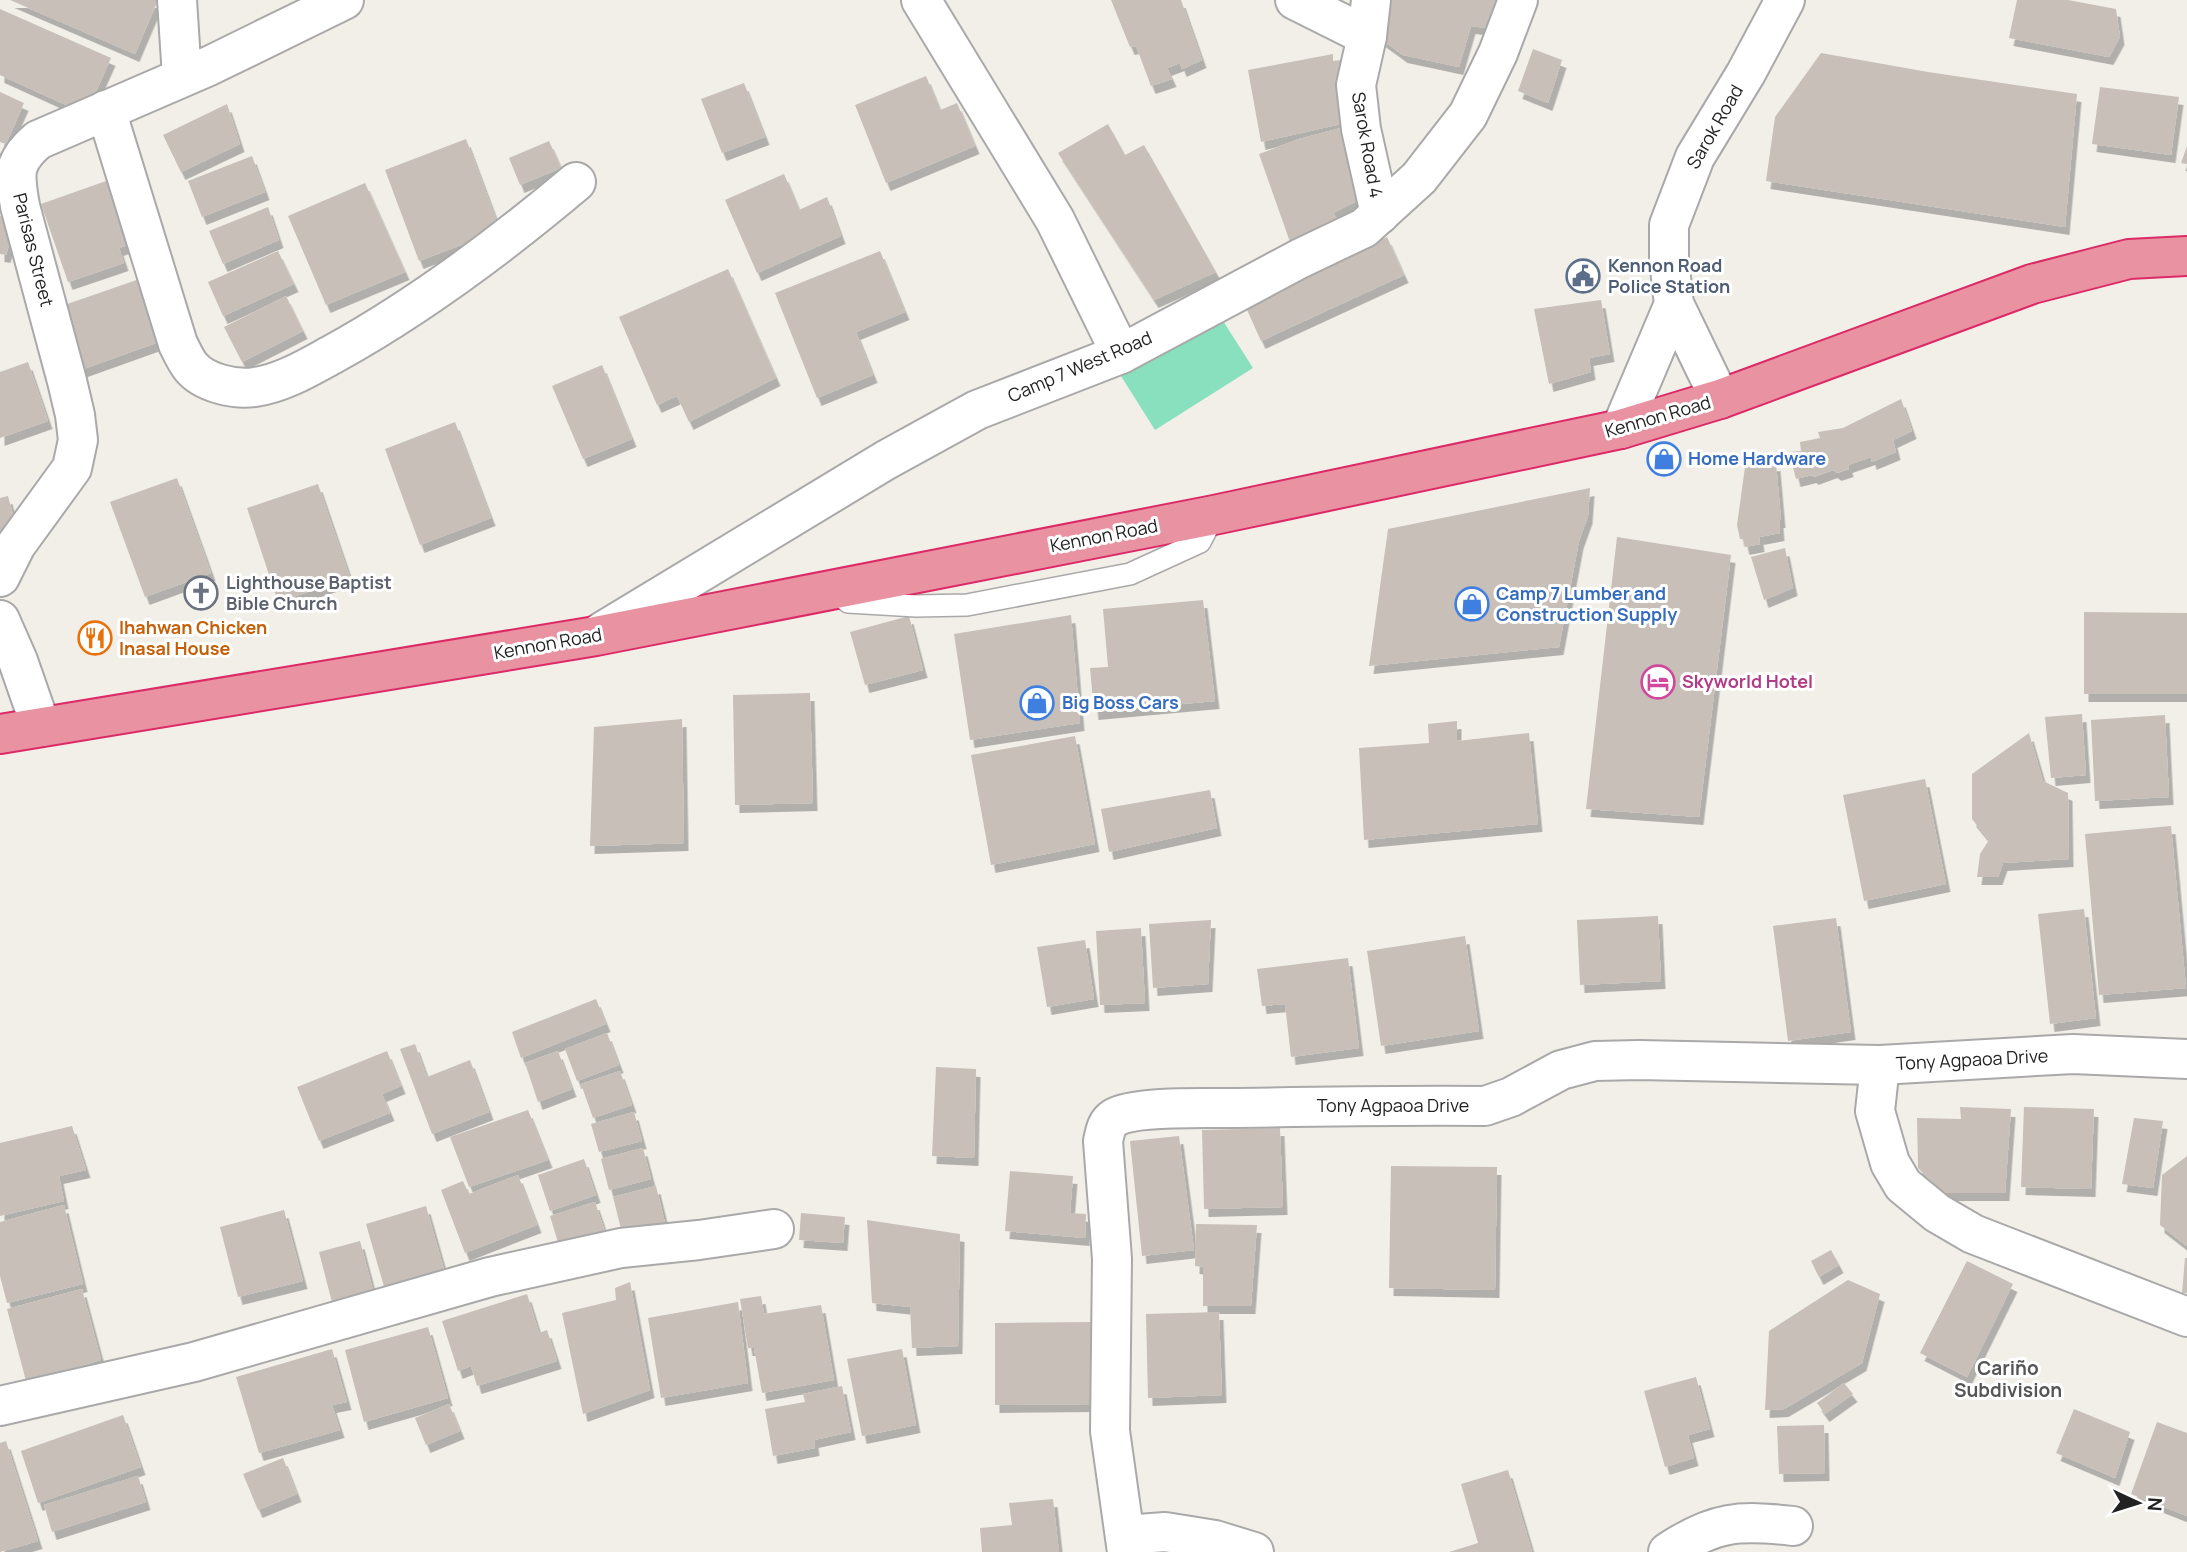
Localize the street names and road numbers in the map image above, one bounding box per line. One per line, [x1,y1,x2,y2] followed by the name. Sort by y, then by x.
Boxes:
[1680,80,1748,173] street label: Sarok Road
[1347,90,1389,200] street label: Sarok Road 4
[8,190,60,309] street label: Parisas Street
[1004,325,1155,407] street label: Camp 7 West Road
[1602,389,1713,443] street label: Kennon Road
[1048,513,1160,557] street label: Kennon Road
[492,622,604,664] street label: Kennon Road
[1895,1043,2049,1075] street label: Tony Agpaoa Drive
[1317,1093,1469,1117] street label: Tony Agpaoa Drive

